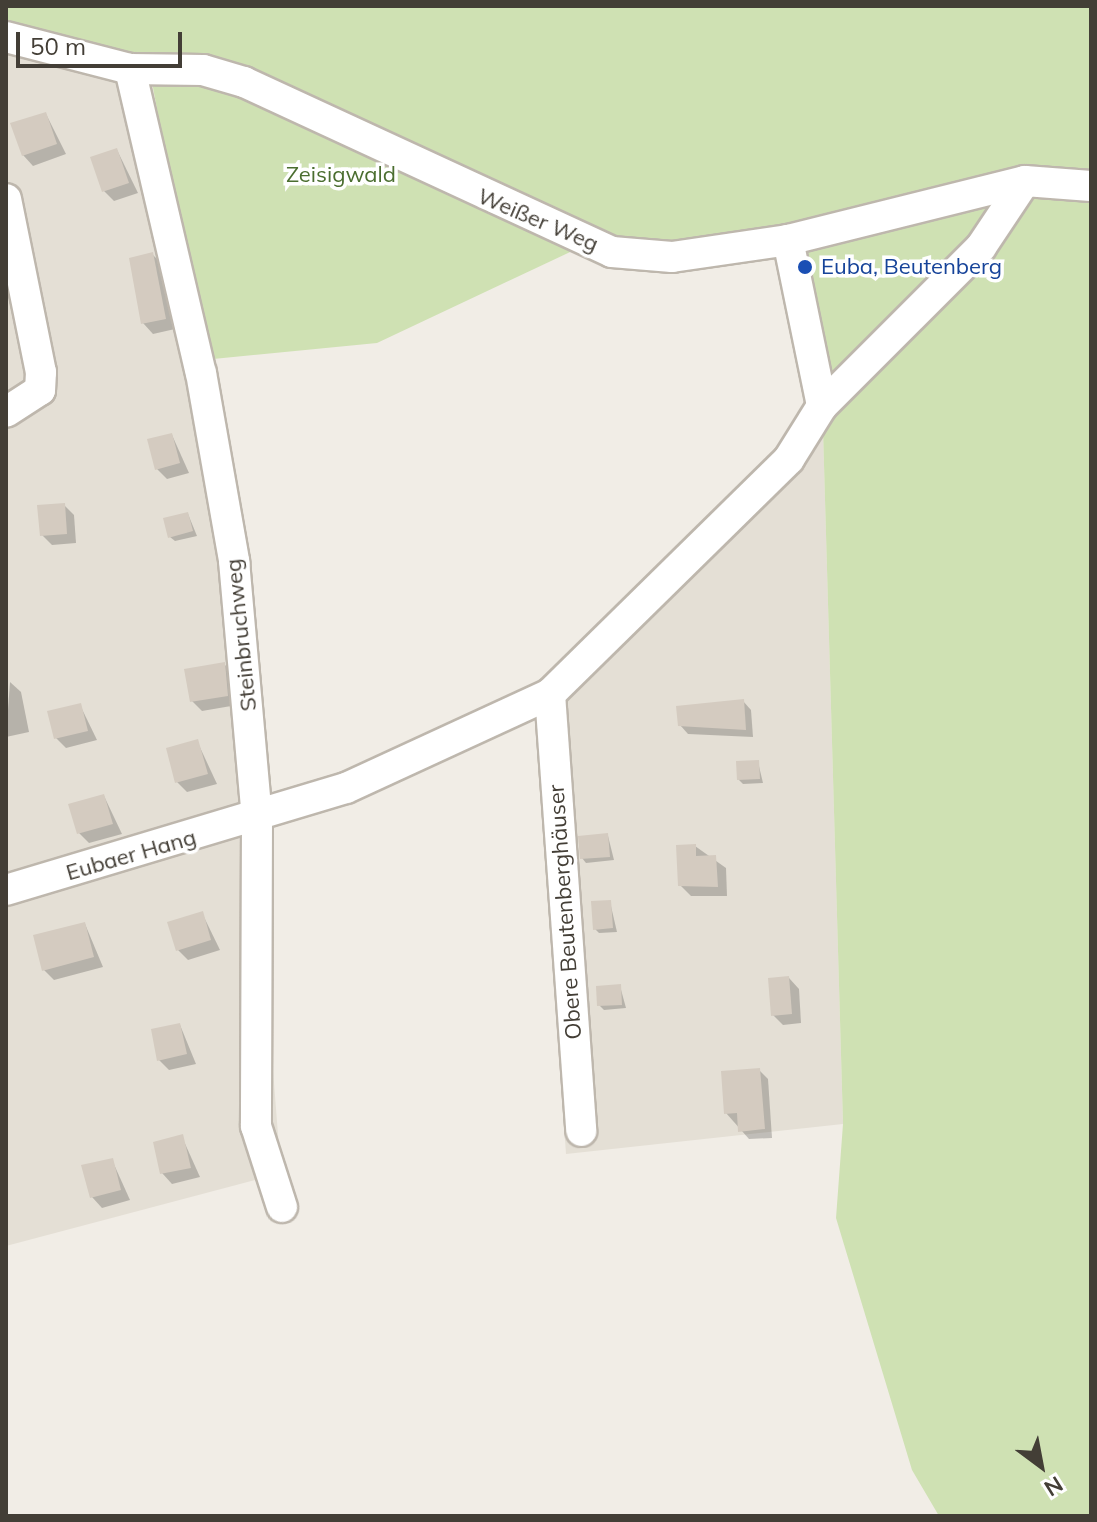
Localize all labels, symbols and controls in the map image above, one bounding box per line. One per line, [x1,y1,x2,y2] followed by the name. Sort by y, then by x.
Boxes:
[20,16,186,66] scale bar
[30,31,86,61] text: 50 m
[286,162,396,188] park label: Zeisigwald
[474,183,602,257] street label: Weißer Weg
[821,254,1002,280] place label: Euba, Beutenberg
[796,258,814,276] marker: Euba, Beutenberg
[220,557,262,713] street label: Steinbruchweg
[543,784,587,1040] street label: Obere Beutenberghäuser
[63,824,199,886] street label: Eubaer Hang
[1001,1426,1081,1506] north arrow
[1039,1470,1068,1503] text: N

